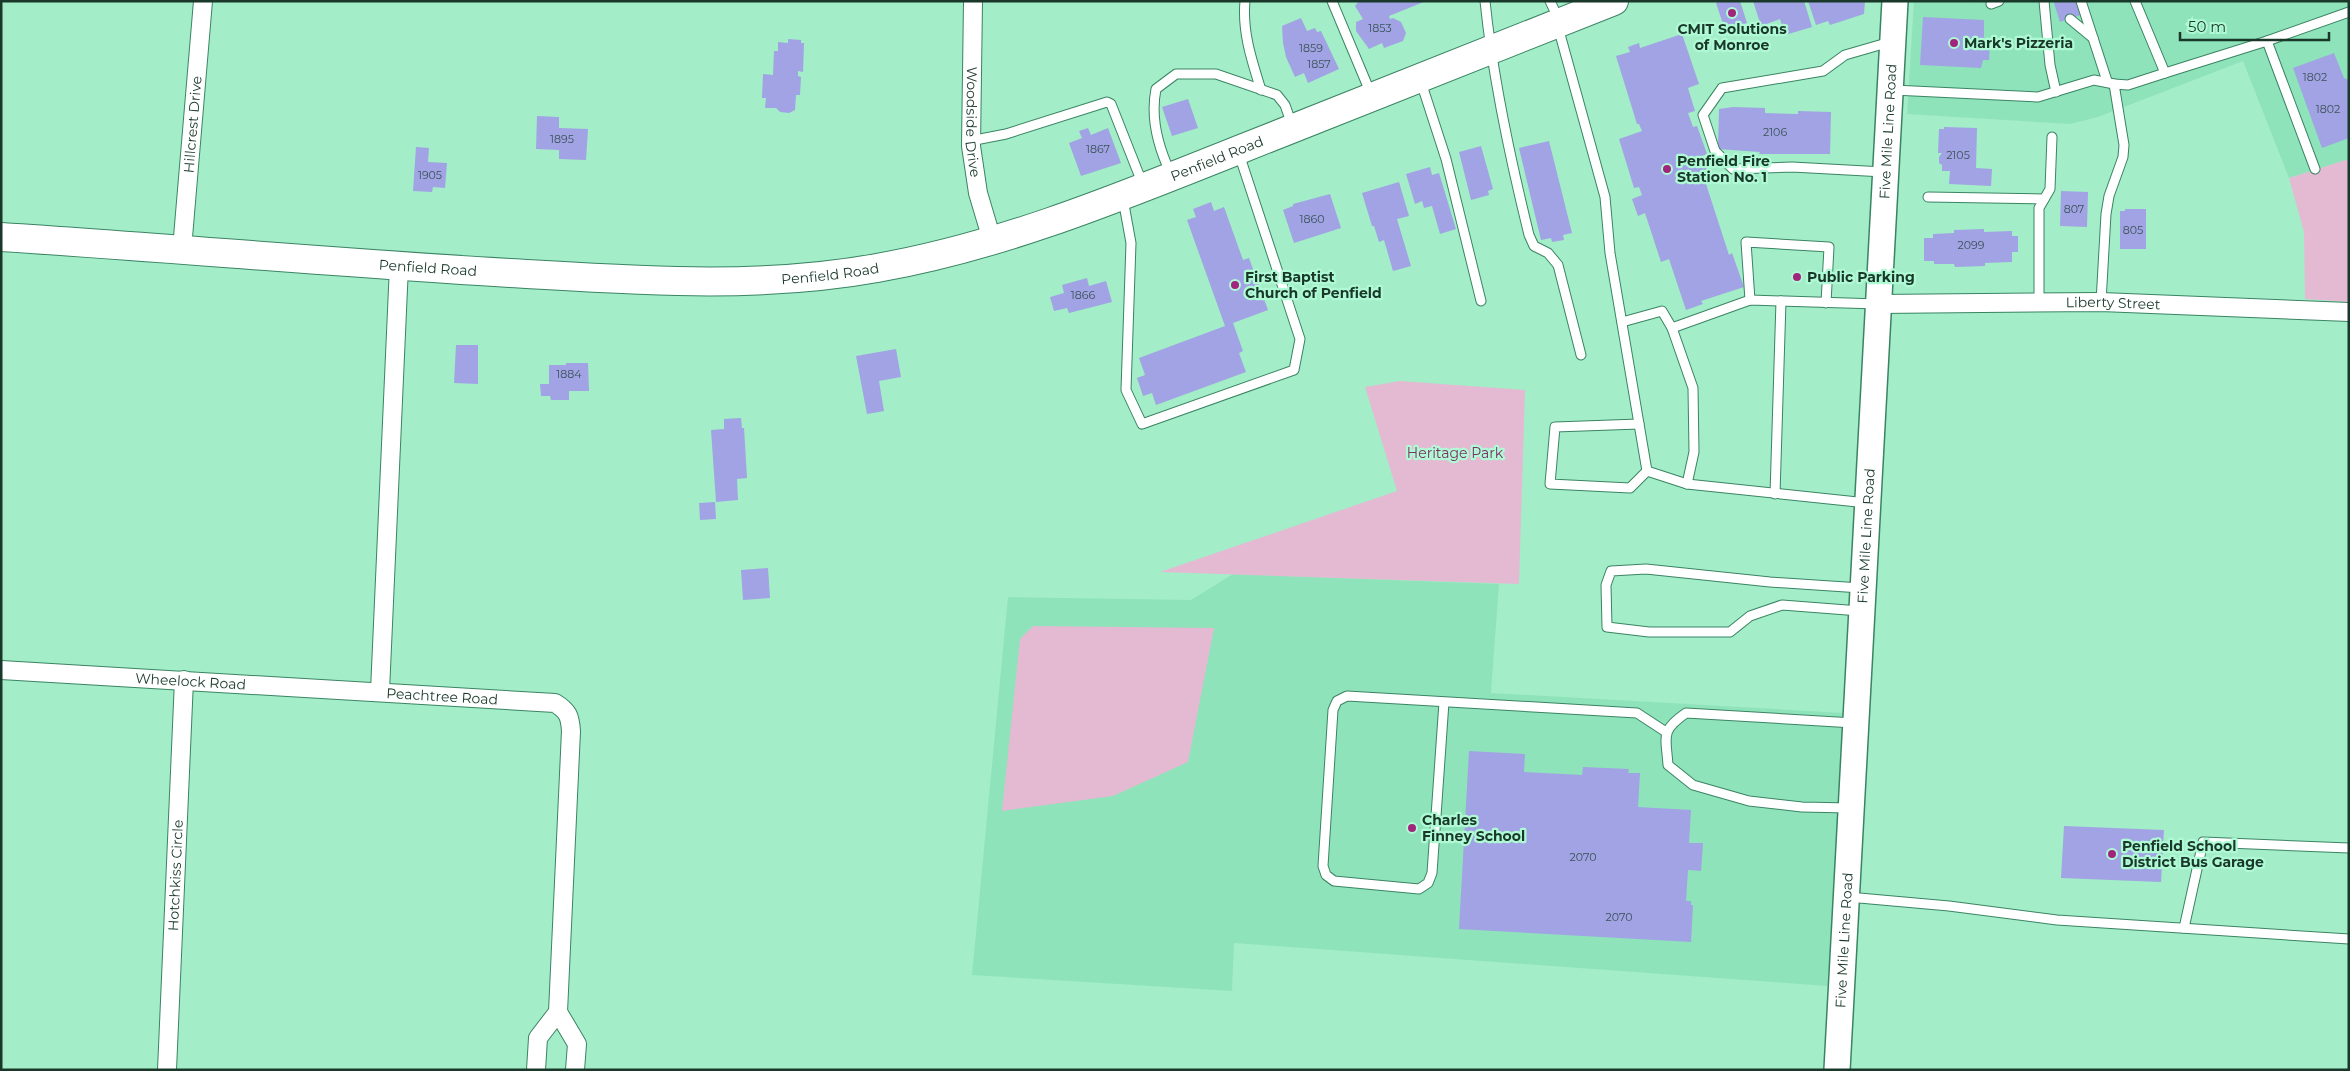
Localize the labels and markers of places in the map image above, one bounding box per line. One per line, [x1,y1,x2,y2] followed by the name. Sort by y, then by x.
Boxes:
[1726,7,1738,19] marker: CMIT Solutions of Monroe
[1677,20,1787,54] place label: CMIT Solutions of Monroe
[1964,34,2073,52] place label: Mark's Pizzeria
[1948,37,1960,49] marker: Mark's Pizzeria
[1677,152,1770,186] place label: Penfield Fire Station No. 1
[1661,163,1673,175] marker: Penfield Fire Station No. 1
[1245,268,1382,302] place label: First Baptist Church of Penfield
[1807,268,1915,286] place label: Public Parking
[1791,271,1803,283] marker: Public Parking
[1229,279,1241,291] marker: First Baptist Church of Penfield
[1422,811,1525,845] place label: Charles Finney School
[1406,822,1418,834] marker: Charles Finney School
[2122,837,2264,871] place label: Penfield School District Bus Garage
[2106,848,2118,860] marker: Penfield School District Bus Garage

